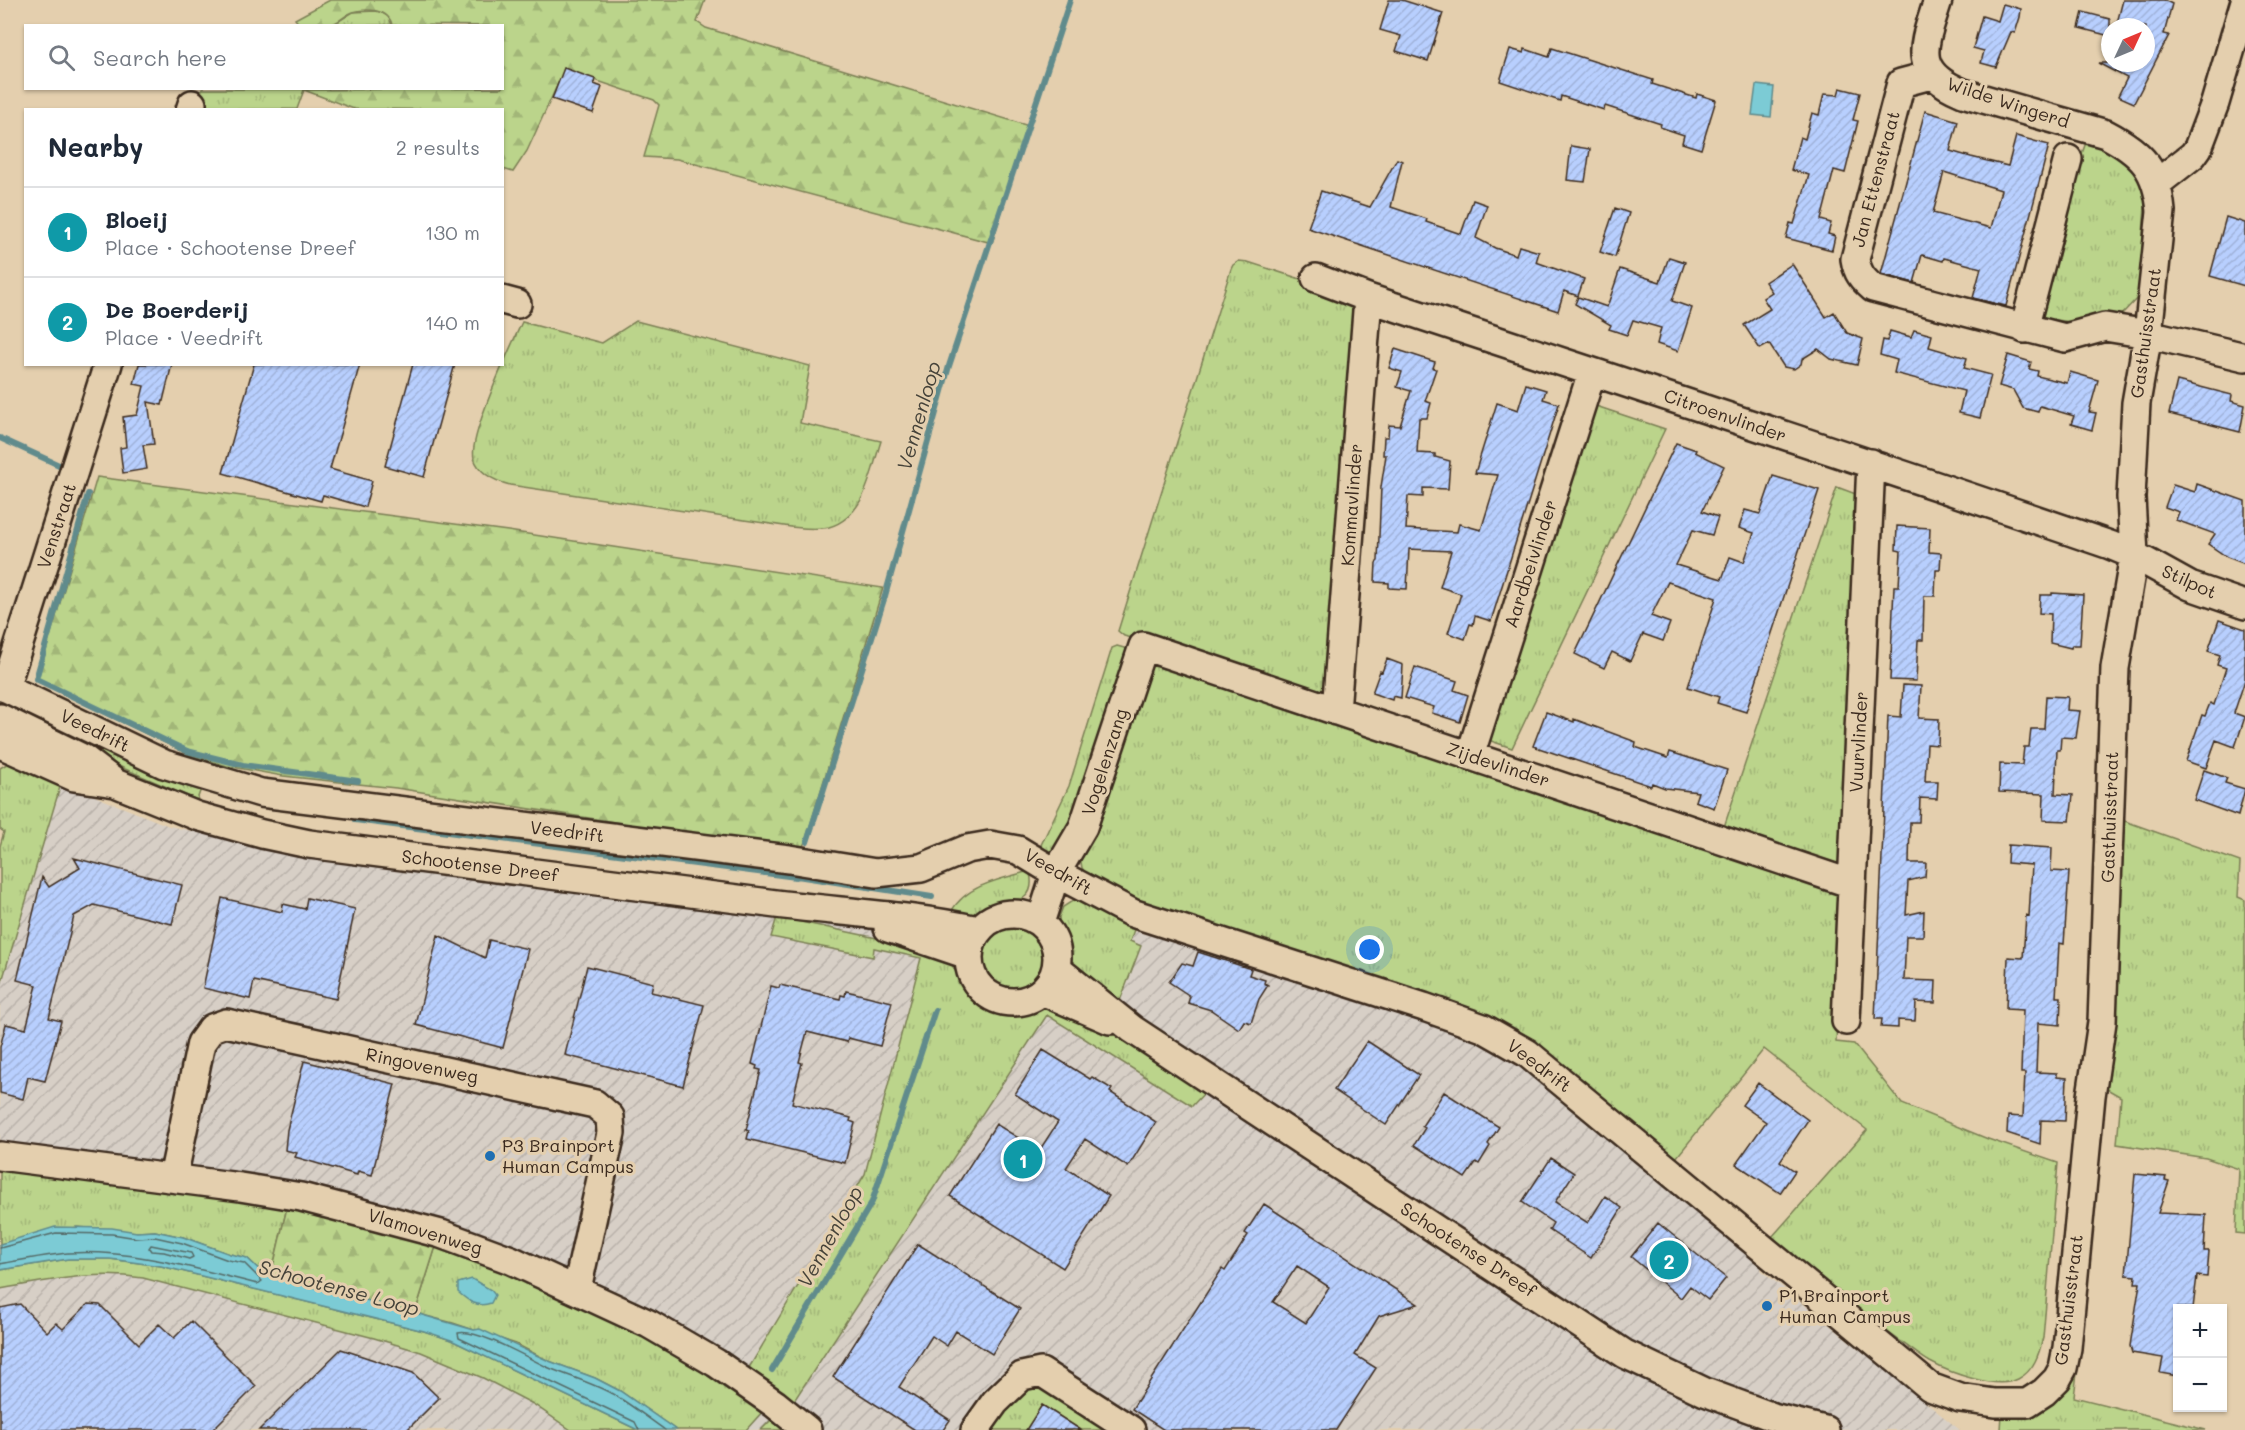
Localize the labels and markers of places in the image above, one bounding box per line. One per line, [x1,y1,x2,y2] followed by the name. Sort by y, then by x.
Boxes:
[502,1133,634,1178] place label: P3 Brainport Human Campus
[1004,1136,1042,1182] pin: 1
[483,1149,497,1163] marker: P3 Brainport Human Campus
[1650,1238,1688,1282] pin: 2
[1779,1283,1911,1328] place label: P1 Brainport Human Campus
[1760,1299,1774,1313] marker: P1 Brainport Human Campus

